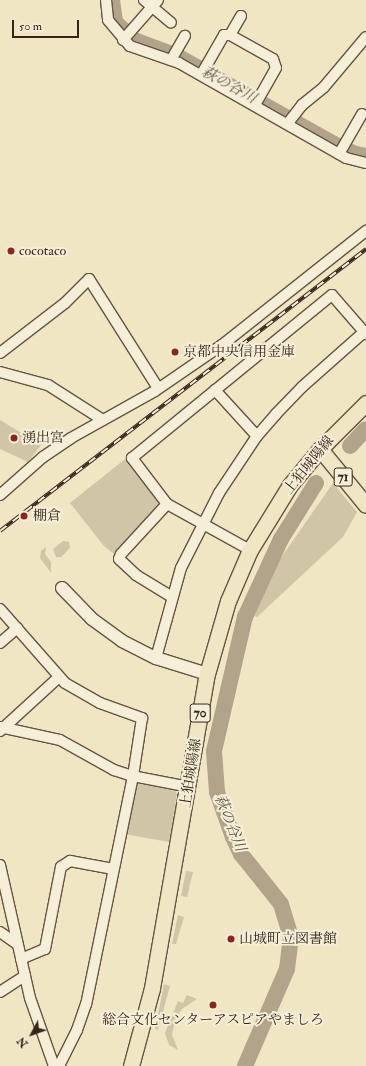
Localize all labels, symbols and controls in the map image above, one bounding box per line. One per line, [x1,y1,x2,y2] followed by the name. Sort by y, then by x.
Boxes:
[14,12,81,38] scale bar
[19,19,42,34] text: 50 m
[198,63,260,107] water label: 萩の谷川
[19,243,66,259] place label: cocotaco
[6,246,16,256] marker: cocotaco
[183,344,295,360] place label: 京都中央信用金庫
[170,347,180,357] marker: 京都中央信用金庫
[22,430,64,446] place label: 湧出宮
[9,433,19,443] marker: 湧出宮
[280,433,338,497] street label: 上狛城陽線
[333,466,353,488] road number: 71
[33,508,61,524] place label: 棚倉
[18,510,30,522] marker: 棚倉
[189,702,211,724] road number: 70
[177,737,205,809] street label: 上狛城陽線
[210,792,250,854] water label: 萩の谷川
[239,931,337,947] place label: 山城町立図書館
[226,934,236,944] marker: 山城町立図書館
[208,1000,218,1010] marker: 総合文化センターアスピアやましろ
[101,1012,325,1028] place label: 総合文化センターアスピアやましろ
[12,1014,52,1054] north arrow
[14,1034,31,1050] text: N

